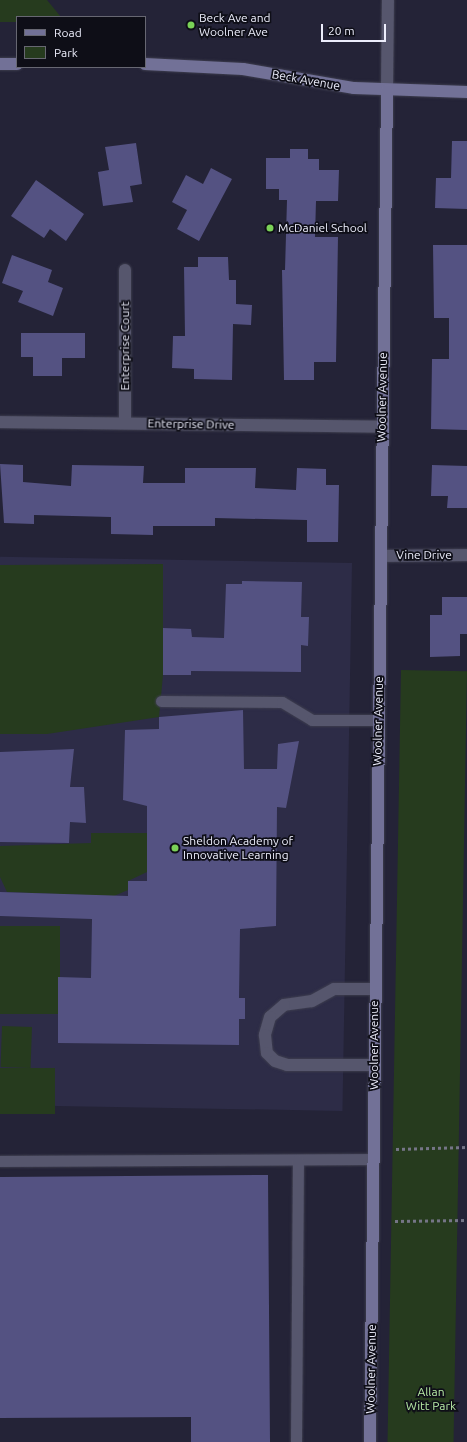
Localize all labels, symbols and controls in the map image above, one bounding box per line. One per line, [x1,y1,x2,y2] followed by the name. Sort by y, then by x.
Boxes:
[199,11,271,39] place label: Beck Ave and Woolner Ave
[16,16,146,68] legend
[323,16,388,42] scale bar
[186,20,196,30] marker: Beck Ave and Woolner Ave
[328,24,355,37] text: 20 m
[54,26,82,39] text: Road
[54,46,78,59] text: Park
[271,67,341,93] street label: Beck Avenue
[278,221,367,235] place label: McDaniel School
[265,223,275,233] marker: McDaniel School
[118,302,132,390] street label: Enterprise Court
[374,352,390,442] street label: Woolner Avenue
[147,416,235,432] street label: Enterprise Drive
[396,548,452,562] street label: Vine Drive
[370,676,386,766] street label: Woolner Avenue
[183,834,293,862] place label: Sheldon Academy of Innovative Learning
[170,843,180,853] marker: Sheldon Academy of Innovative Learning
[367,1000,381,1090] street label: Woolner Avenue
[363,1324,379,1414] street label: Woolner Avenue
[406,1385,456,1413] park label: Allan Witt Park

